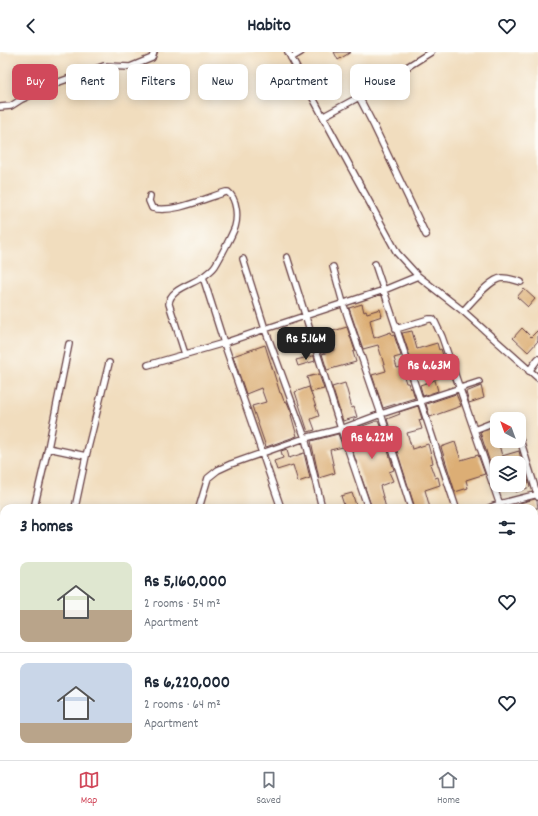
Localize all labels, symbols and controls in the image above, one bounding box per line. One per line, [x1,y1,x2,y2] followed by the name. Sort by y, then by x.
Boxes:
[247,14,291,39] text: Habito
[20,15,42,37] icon: back
[496,15,518,37] icon: heart
[12,64,58,100] chip: Buy
[66,64,119,100] chip: Rent
[127,64,190,100] chip: Filters
[198,64,248,100] chip: New
[256,64,342,100] chip: Apartment
[350,64,410,100] chip: House
[265,327,347,361] pin: Rs 5.16M
[286,330,326,349] text: Rs 5.16M
[388,354,470,388] pin: Rs 6.63M
[407,357,451,376] text: Rs 6.63M
[490,412,526,448] north arrow
[490,412,526,492] map controls
[331,426,413,460] pin: Rs 6.22M
[351,429,393,448] text: Rs 6.22M
[490,456,526,492] button: layers
[20,516,73,540] text: 3 homes
[496,517,518,539] icon: filters
[144,571,227,595] text: Rs 5,160,000
[52,578,100,626] icon: home
[496,591,518,613] icon: heart
[144,595,220,614] text: 2 rooms · 54 m²
[144,614,198,633] text: Apartment
[144,672,230,696] text: Rs 6,220,000
[52,679,100,727] icon: home
[496,692,518,714] icon: heart
[144,696,221,715] text: 2 rooms · 64 m²
[144,715,198,734] text: Apartment
[78,769,100,809] tab: Map
[256,769,281,809] tab: Saved
[437,769,460,809] tab: Home

